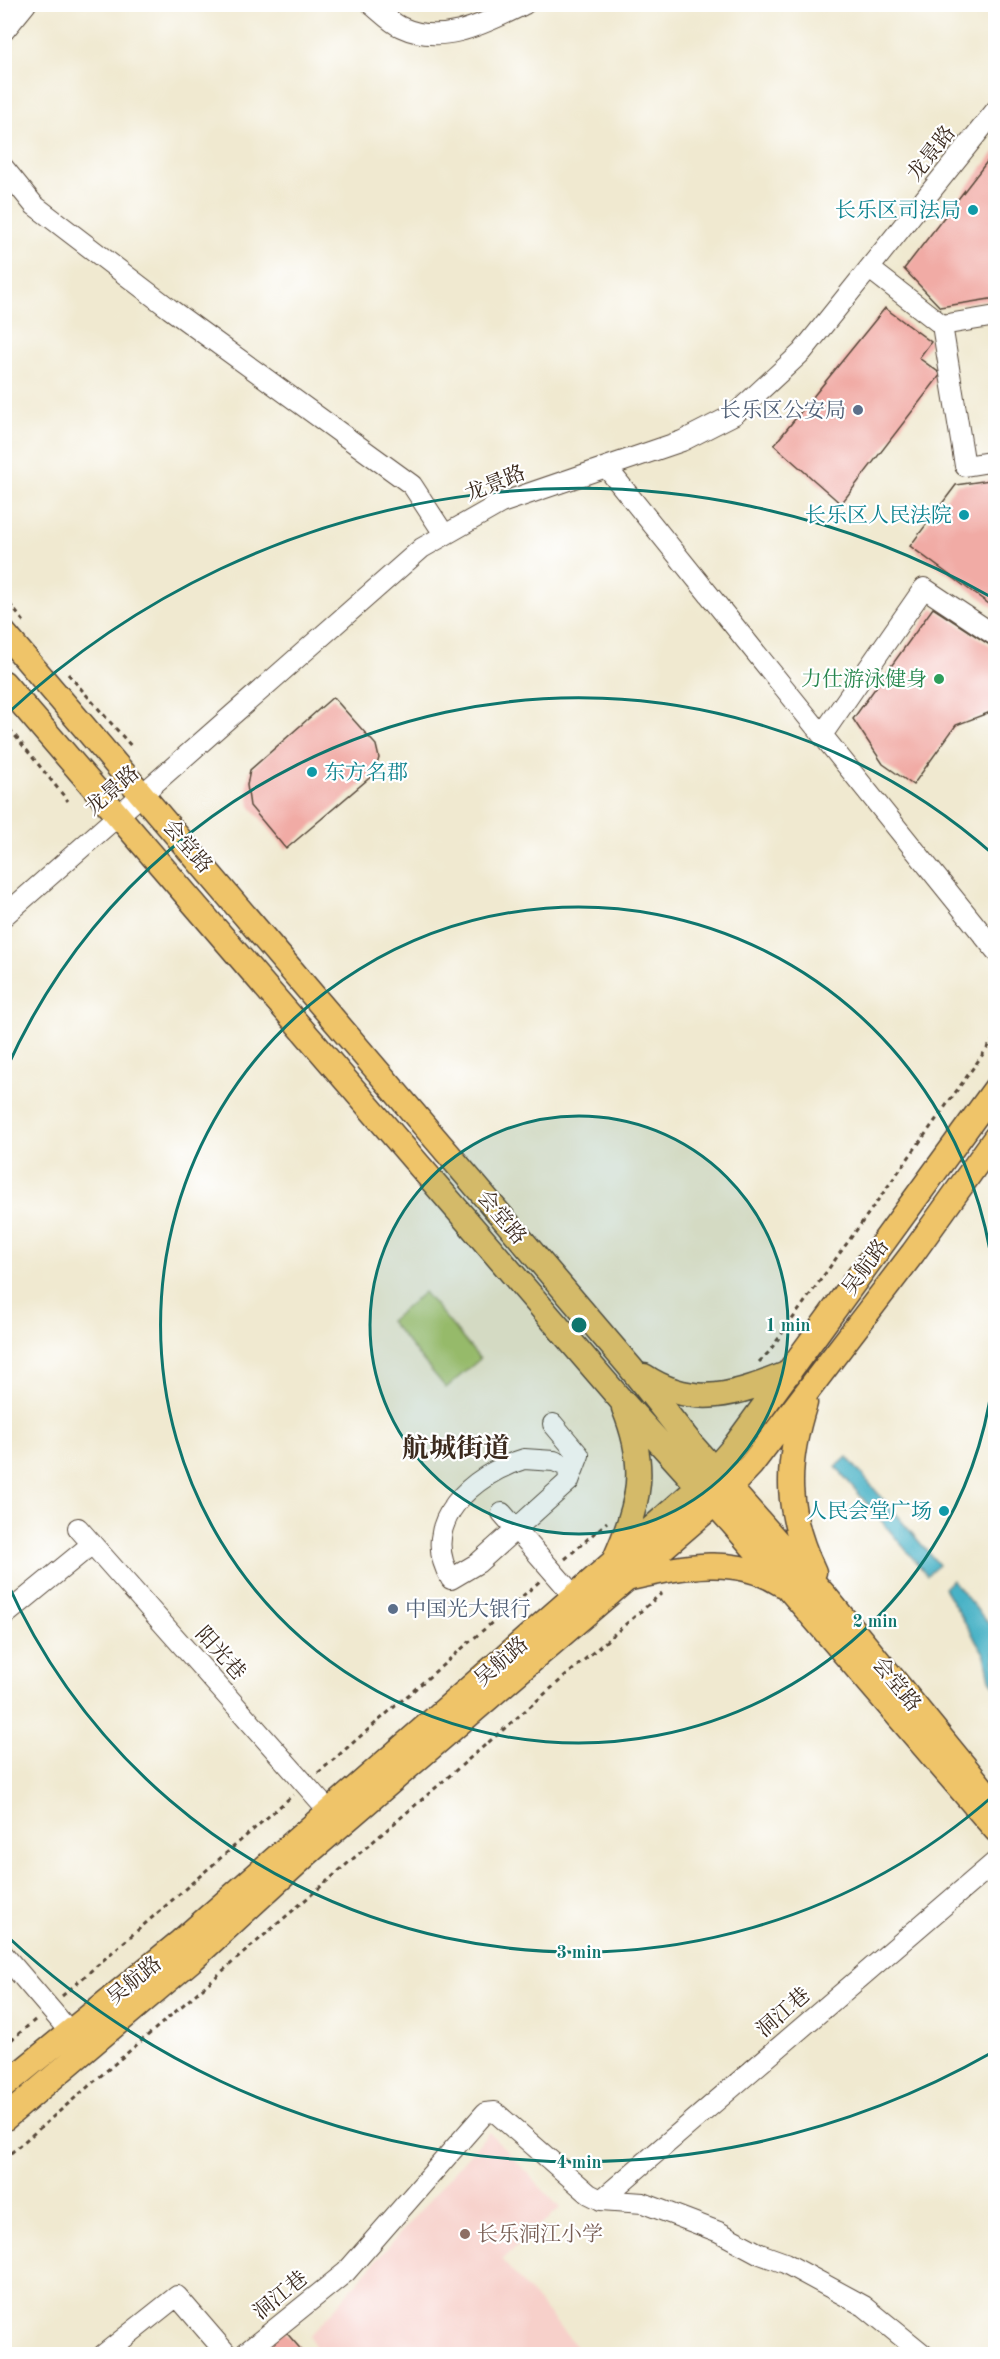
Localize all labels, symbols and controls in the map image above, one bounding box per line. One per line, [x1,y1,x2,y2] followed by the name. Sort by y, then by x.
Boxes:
[903,121,960,185] street label: 龙景路
[835,199,961,222] place label: 长乐区司法局
[966,203,980,217] marker: 长乐区司法局
[720,399,846,422] place label: 长乐区公安局
[851,403,865,417] marker: 长乐区公安局
[462,461,529,506] street label: 龙景路
[805,504,952,527] place label: 长乐区人民法院
[957,508,971,522] marker: 长乐区人民法院
[801,667,927,691] place label: 力仕游泳健身
[932,672,946,686] marker: 力仕游泳健身
[81,761,144,820] street label: 龙景路
[324,761,408,784] place label: 东方名郡
[305,765,319,779] marker: 东方名郡
[158,815,217,878] street label: 会堂路
[473,1186,531,1249] street label: 会堂路
[838,1235,893,1300] street label: 吴航路
[569,1315,589,1335] centre of rings
[765,1317,811,1335] text: 1 min
[402,1433,510,1463] district label: 航城街道
[806,1500,932,1523] place label: 人民会堂广场
[937,1504,951,1518] marker: 人民会堂广场
[405,1598,531,1621] place label: 中国光大银行
[386,1602,400,1616] marker: 中国光大银行
[852,1613,898,1631] text: 2 min
[191,1622,250,1684] street label: 阳光巷
[470,1632,533,1691] street label: 吴航路
[868,1653,925,1716] street label: 会堂路
[556,1944,602,1962] text: 3 min
[103,1952,166,2009] street label: 吴航路
[752,1983,815,2042] street label: 洞江巷
[556,2154,602,2172] text: 4 min
[477,2223,603,2246] place label: 长乐洞江小学
[458,2227,472,2241] marker: 长乐洞江小学
[249,2267,312,2324] street label: 洞江巷

